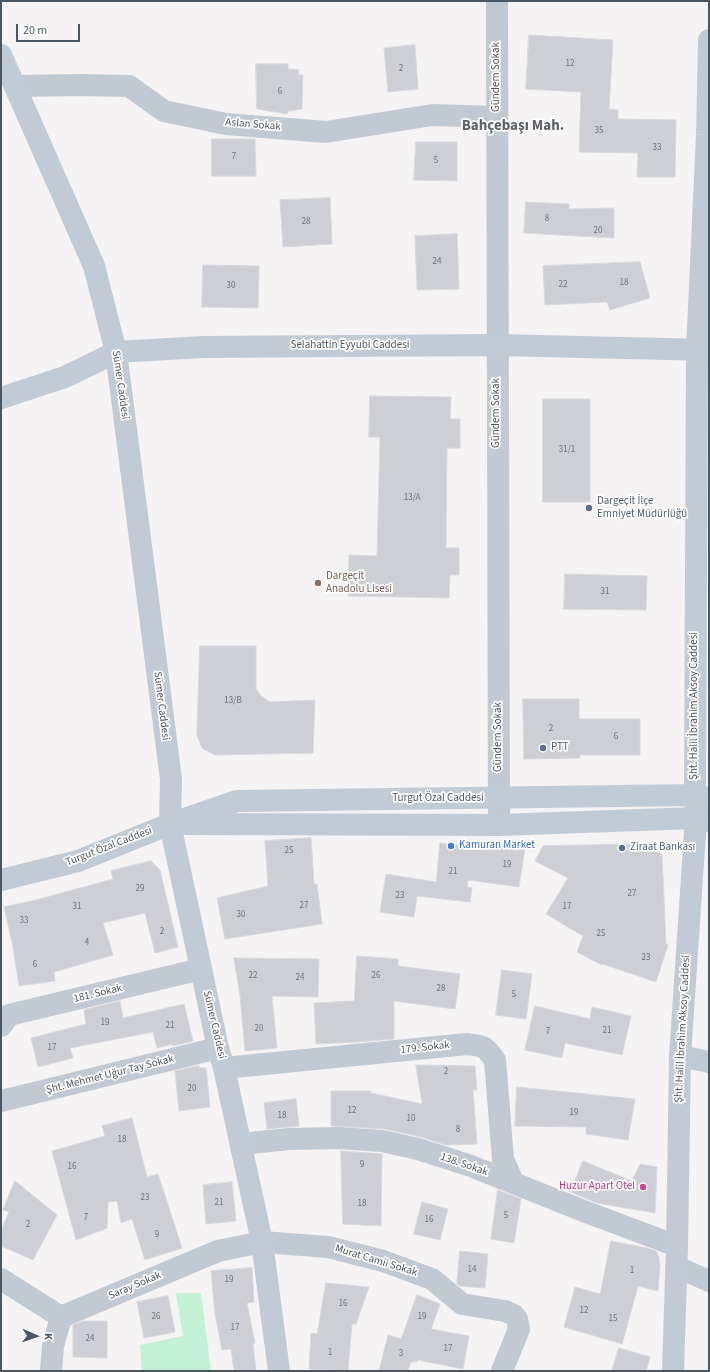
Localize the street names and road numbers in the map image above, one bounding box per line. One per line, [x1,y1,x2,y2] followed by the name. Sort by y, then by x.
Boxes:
[490,42,504,112] street label: Gündem Sokak
[225,116,281,134] street label: Aslan Sokak
[291,339,409,353] street label: Selahattin Eyyubi Caddesi
[109,350,131,420] street label: Sümer Caddesi
[490,378,504,448] street label: Gündem Sokak
[688,632,702,780] street label: Şht. Halil İbrahim Aksoy Caddesi
[150,671,172,741] street label: Sümer Caddesi
[492,702,506,772] street label: Gündem Sokak
[392,792,484,806] street label: Turgut Özal Caddesi
[64,824,154,870] street label: Turgut Özal Caddesi
[673,955,693,1103] street label: Şht. Halil İbrahim Aksoy Caddesi
[72,982,124,1006] street label: 181. Sokak
[200,990,228,1060] street label: Sümer Caddesi
[400,1039,450,1057] street label: 179. Sokak
[45,1053,175,1097] street label: Şht. Mehmet Uğur Tay Sokak
[438,1151,490,1179] street label: 138. Sokak
[333,1242,419,1280] street label: Murat Camii Sokak
[107,1269,163,1303] street label: Saray Sokak

